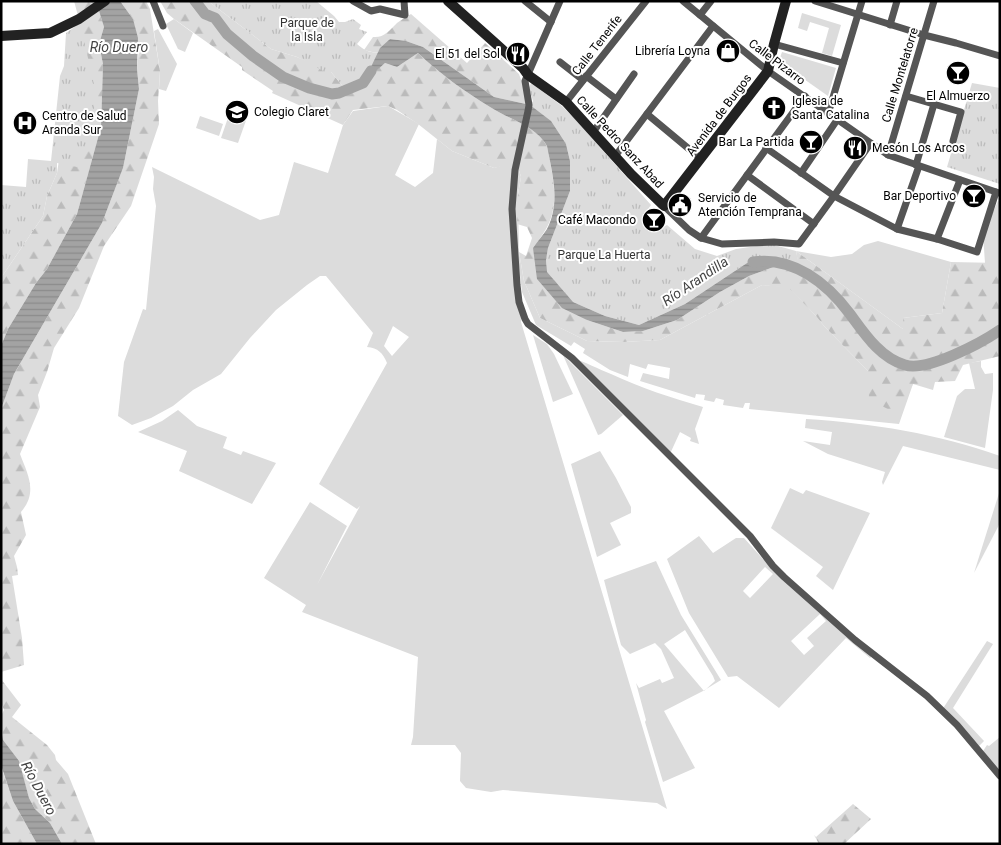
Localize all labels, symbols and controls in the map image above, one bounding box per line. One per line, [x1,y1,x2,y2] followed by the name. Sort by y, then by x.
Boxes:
[569,12,625,78] street label: Calle Tenerife
[280,16,334,44] park label: Parque de la Isla
[879,26,921,124] street label: Calle Montelatorre
[746,36,808,88] street label: Calle Pizarro
[715,38,741,64] shop icon: Librería Loyna
[90,39,149,55] water label: Río Duero
[505,41,531,67] restaurant icon: El 51 del Sol
[635,44,710,58] place label: Librería Loyna
[435,47,500,61] place label: El 51 del Sol
[945,60,971,86] bar icon: El Almuerzo
[684,71,754,159] street label: Avenida de Burgos
[926,89,990,103] place label: El Almuerzo
[574,93,666,191] street label: Calle Pedro Sanz Abad
[792,94,870,122] place label: Iglesia de Santa Catalina
[761,95,787,121] church icon: Iglesia de Santa Catalina
[224,99,250,125] school or university icon: Colegio Claret
[254,105,329,119] place label: Colegio Claret
[42,109,127,137] place label: Centro de Salud Aranda Sur
[12,110,38,136] hospital icon: Centro de Salud Aranda Sur
[798,129,824,155] bar icon: Bar La Partida
[718,135,794,149] place label: Bar La Partida
[842,135,868,161] restaurant icon: Mesón Los Arcos
[872,141,965,155] place label: Mesón Los Arcos
[961,183,987,209] bar icon: Bar Deportivo
[883,189,956,203] place label: Bar Deportivo
[698,191,802,219] place label: Servicio de Atención Temprana
[667,192,693,218] public building icon: Servicio de Atención Temprana
[641,207,667,233] bar icon: Café Macondo
[558,213,636,227] place label: Café Macondo
[557,248,651,262] park label: Parque La Huerta
[659,253,731,309] water label: Río Arandilla
[18,758,60,818] water label: Río Duero

